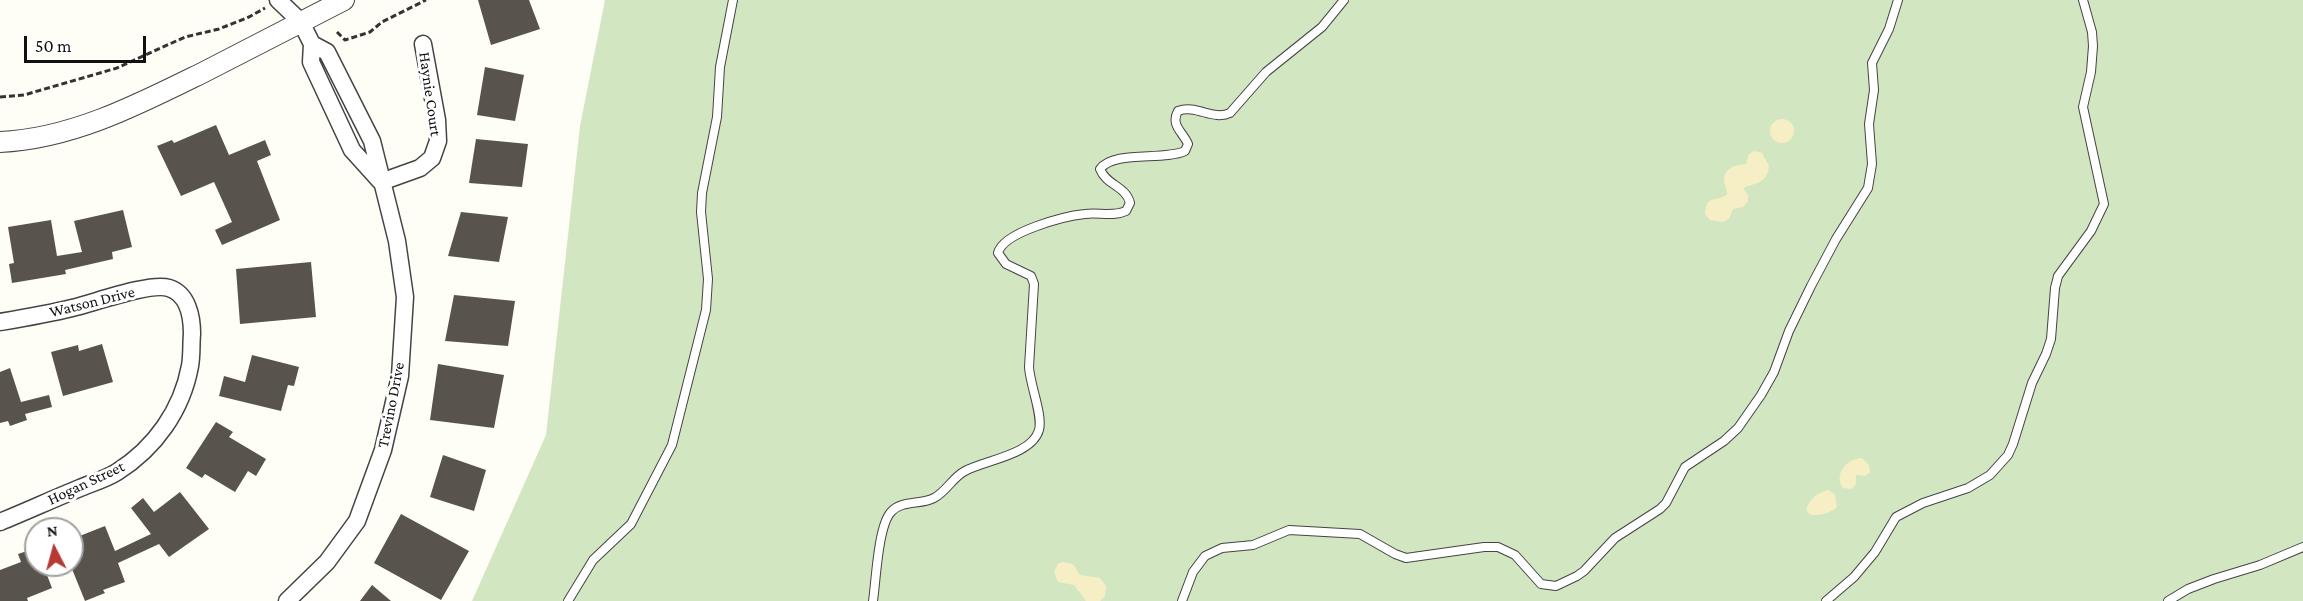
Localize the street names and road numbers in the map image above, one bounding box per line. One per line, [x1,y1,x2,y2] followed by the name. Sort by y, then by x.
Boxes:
[415,51,445,137] street label: Haynie Court
[47,282,137,322] street label: Watson Drive
[373,360,409,450] street label: Trevino Drive
[45,457,127,509] street label: Hogan Street

